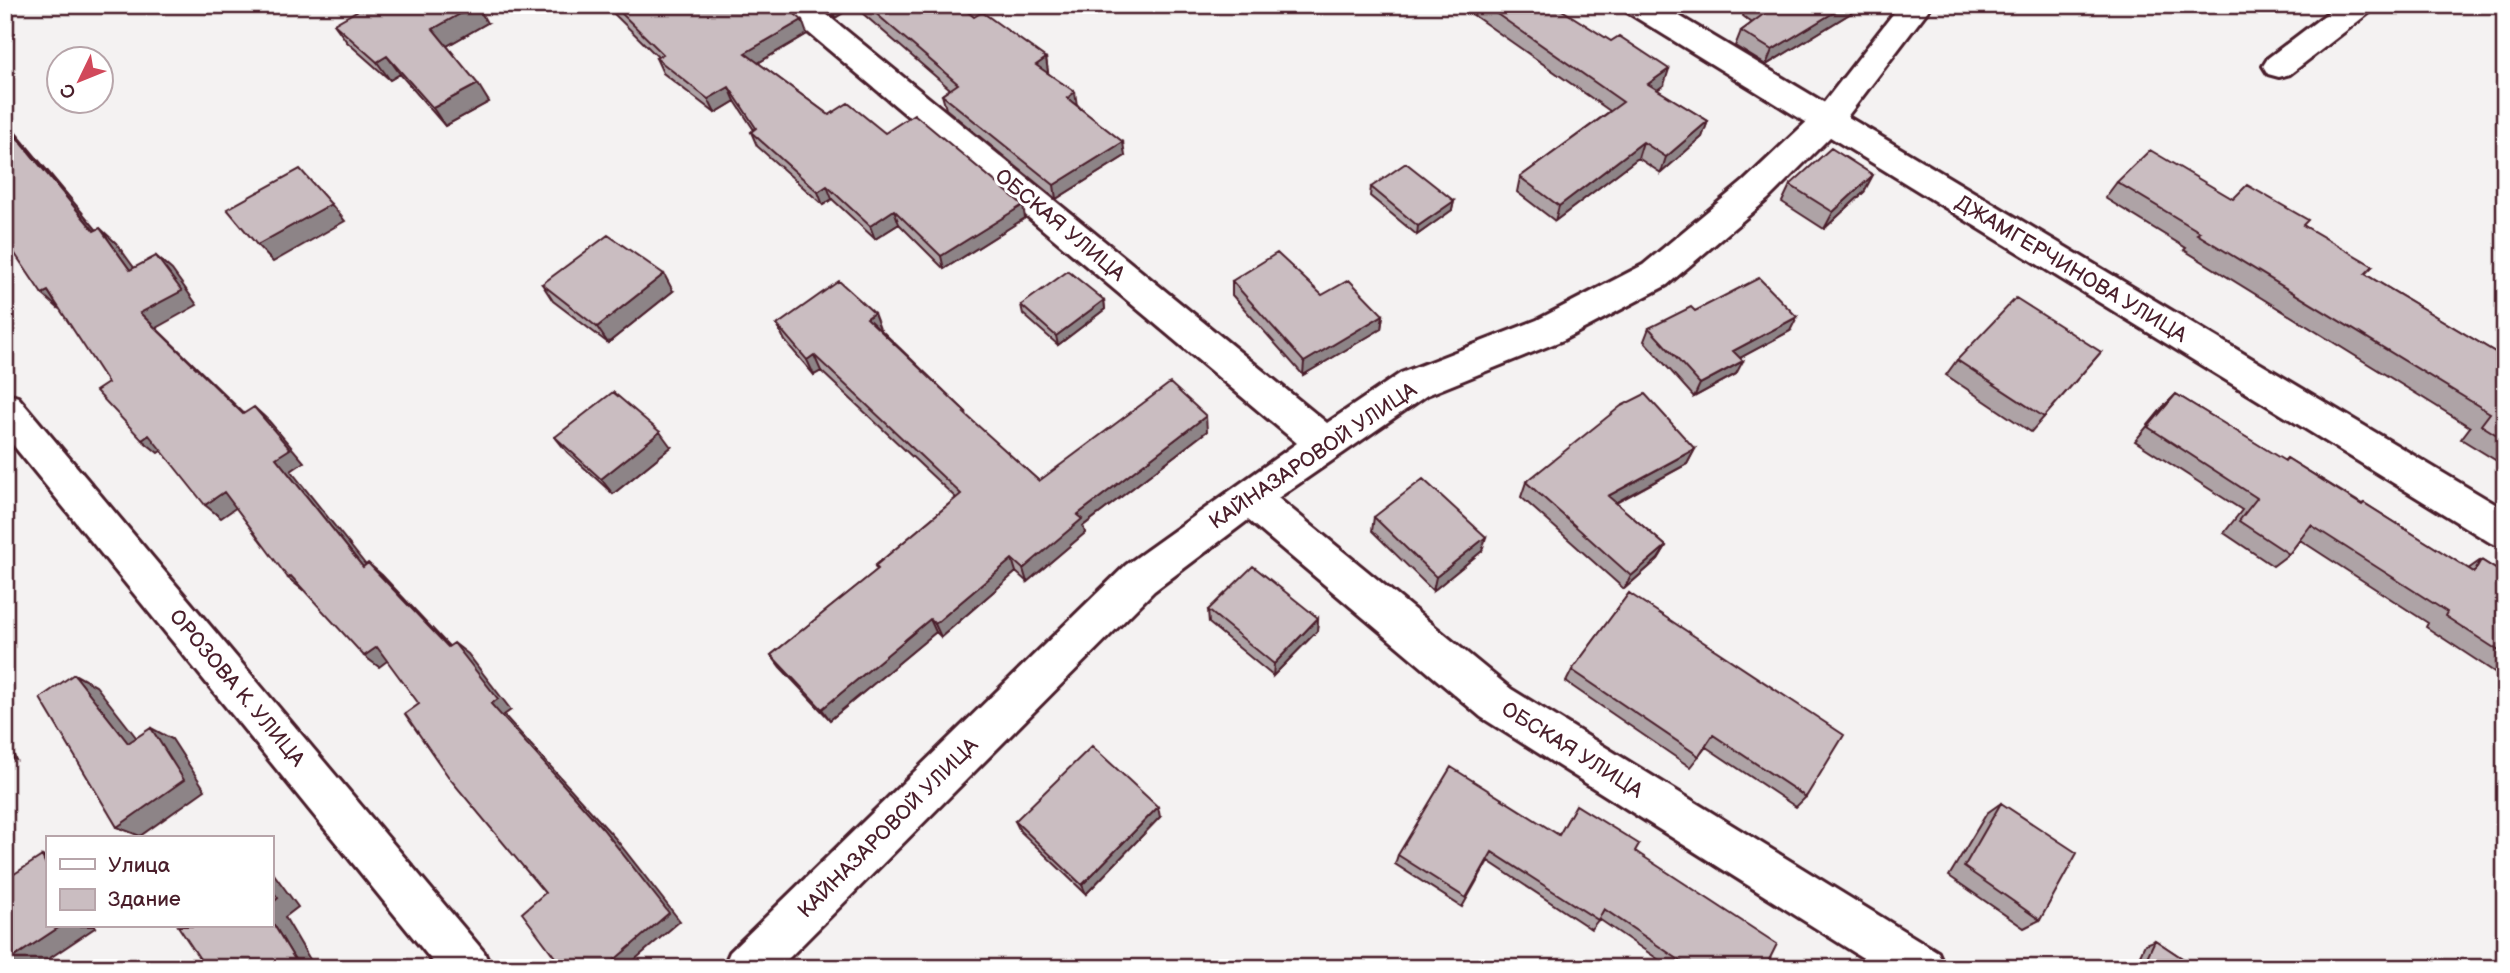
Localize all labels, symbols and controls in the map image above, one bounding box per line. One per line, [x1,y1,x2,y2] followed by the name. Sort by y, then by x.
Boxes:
[46,46,116,116] north arrow
[56,78,82,103] text: С
[990,163,1130,287] street label: ОБСКАЯ УЛИЦА
[1951,190,2191,348] street label: ДЖАМГЕРЧИНОВА УЛИЦА
[1205,377,1422,535] street label: КАЙНАЗАРОВОЙ УЛИЦА
[164,604,310,772] street label: ОРОЗОВА К. УЛИЦА
[1497,696,1648,804] street label: ОБСКАЯ УЛИЦА
[793,733,983,923] street label: КАЙНАЗАРОВОЙ УЛИЦА
[46,836,273,928] legend
[108,853,171,878] text: Улица
[108,887,181,912] text: Здание

